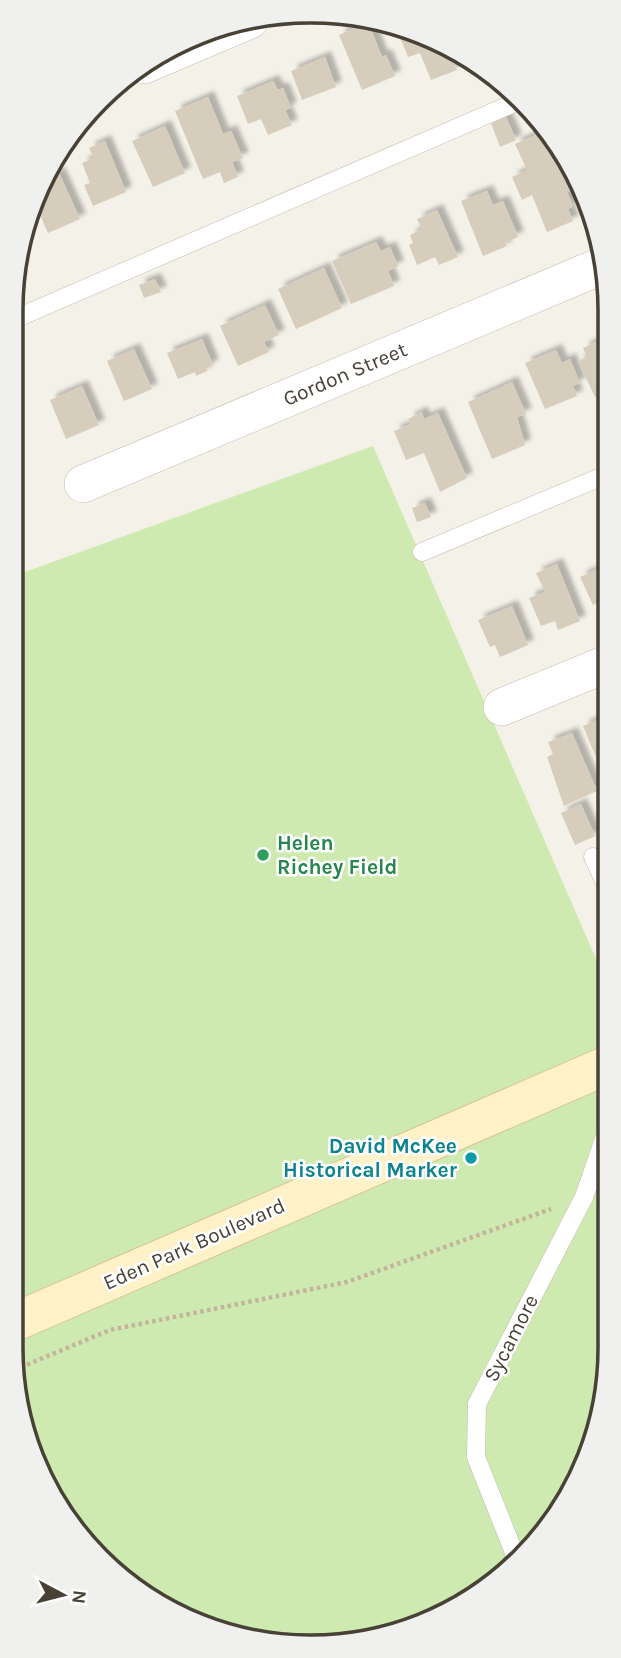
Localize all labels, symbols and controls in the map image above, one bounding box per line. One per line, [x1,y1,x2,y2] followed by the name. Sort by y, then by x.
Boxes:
[280,337,410,411] street label: Gordon Street
[277,831,397,879] place label: Helen Richey Field
[255,847,271,863] marker: Helen Richey Field
[283,1134,458,1182] place label: David McKee Historical Marker
[463,1150,479,1166] marker: David McKee Historical Marker
[99,1193,289,1295] street label: Eden Park Boulevard
[479,1291,543,1385] street label: Sycamore
[28,1560,98,1630] north arrow
[67,1589,91,1605] text: N

